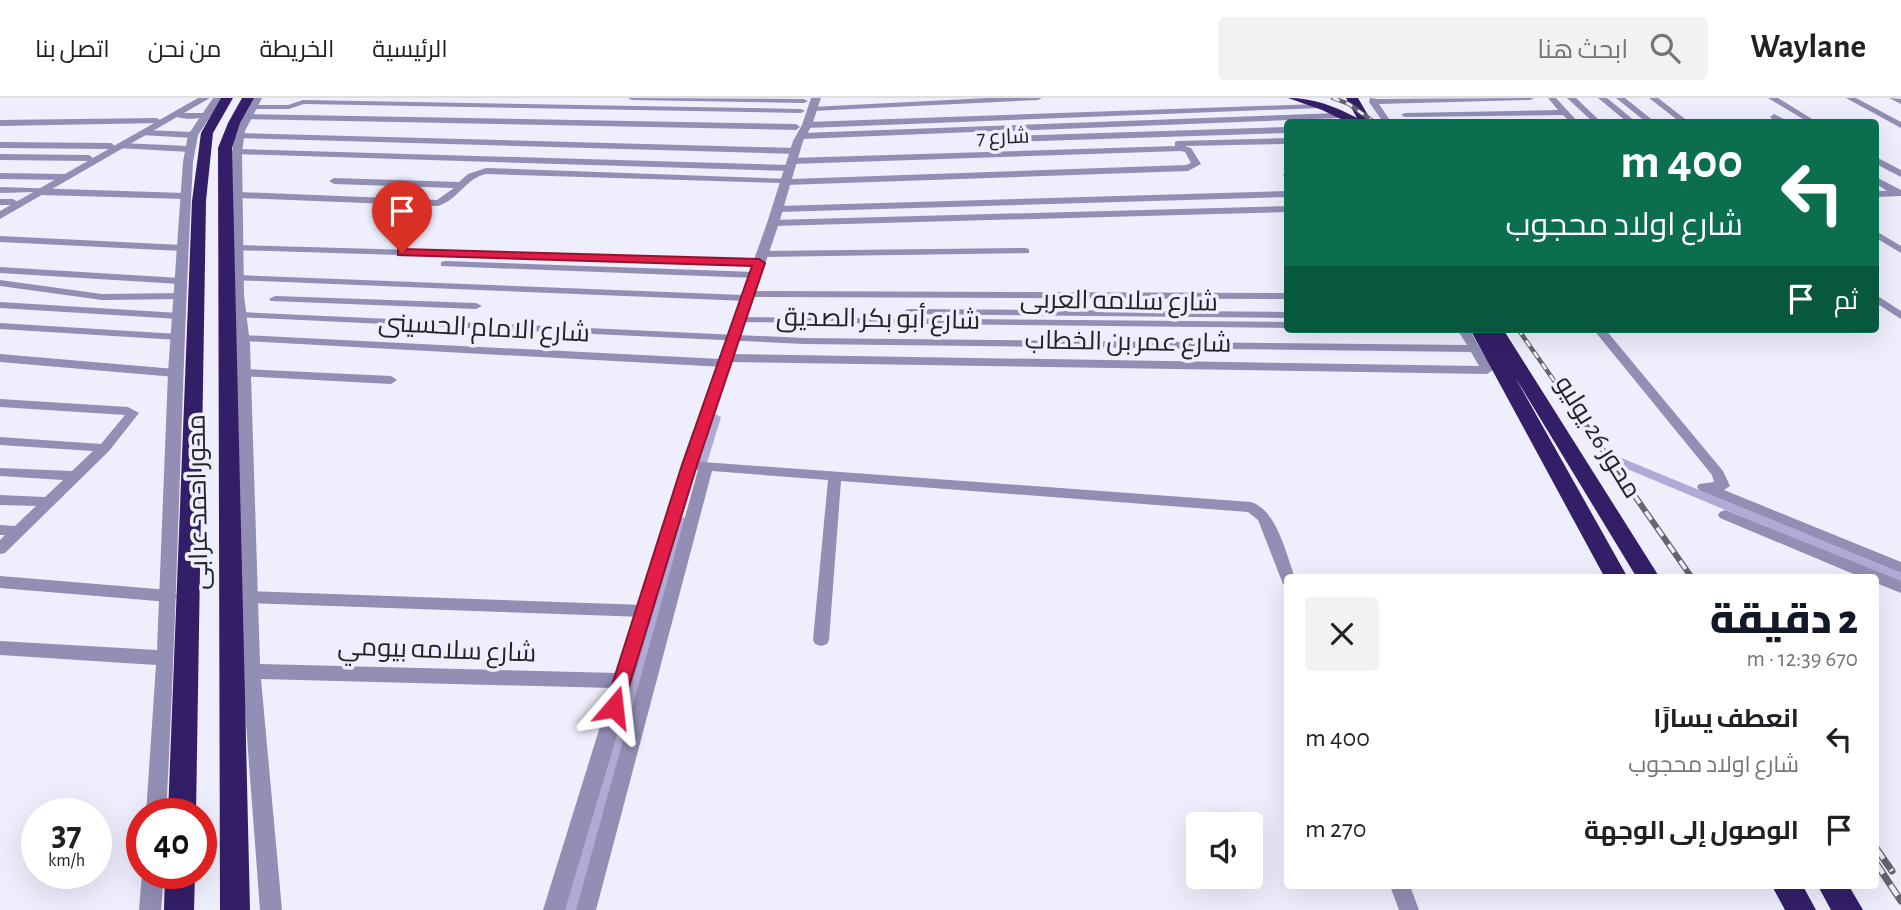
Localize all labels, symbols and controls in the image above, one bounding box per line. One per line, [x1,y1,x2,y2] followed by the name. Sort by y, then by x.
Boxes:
[1218,17,1708,80] search box
[1646,29,1684,67] icon: search
[1750,31,1866,64] text: Waylane
[1537,37,1628,63] text: ابحث هنا
[35,38,110,62] text: اتصل بنا
[148,38,221,62] text: من نحن
[259,38,334,62] text: الخريطة
[372,38,448,62] text: الرئيسية
[976,126,1030,151] street label: شارع 7
[1620,138,1743,187] text: 400 m
[1767,147,1858,238] icon: left
[372,181,432,253] pin
[383,192,421,230] icon: arrive
[1505,209,1743,241] text: شارع اولاد محجوب
[1782,280,1820,318] icon: arrive
[1020,286,1218,319] street label: شارع سلامه العربى
[1834,288,1858,314] text: ثم
[775,299,981,337] street label: شارع أبو بكر الصديق
[377,309,591,351] street label: شارع الامام الحسينى
[1024,327,1232,360] street label: شارع عمر بن الخطاب
[1549,371,1646,503] street label: محور 26 يوليو
[183,414,215,590] street label: محور احمد عرابى
[1305,597,1379,671] button: close
[1710,599,1858,641] text: 2 دقيقة
[337,634,537,673] street label: شارع سلامه بيومي
[1746,648,1858,671] text: 670 m · 12:39
[577,670,651,744] position arrow
[1653,706,1799,732] text: انعطف يسارًا
[1820,720,1858,758] icon: left
[1305,725,1370,751] text: 400 m
[1628,754,1799,777] text: شارع اولاد محجوب
[126,798,217,889] speed limit sign: 40
[1820,811,1858,849] icon: arrive
[1186,812,1263,889] map controls
[1186,812,1263,889] button: sound
[1305,816,1367,842] text: 270 m
[51,817,82,852] text: 37
[1584,818,1799,844] text: الوصول إلى الوجهة
[48,852,85,870] text: km/h

